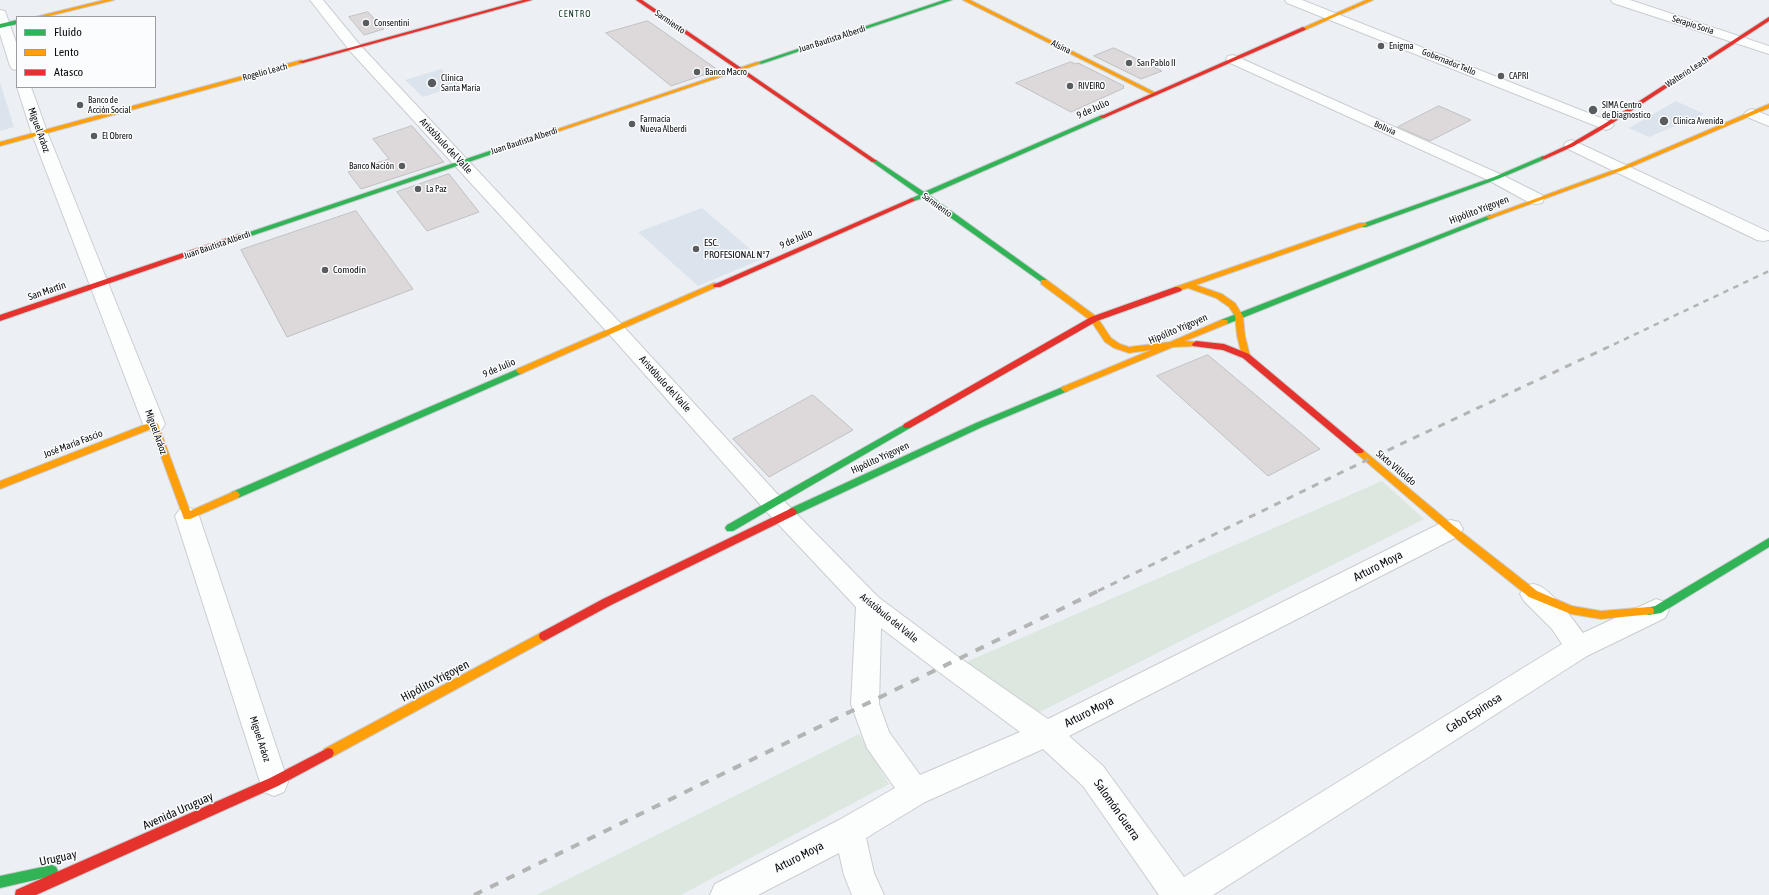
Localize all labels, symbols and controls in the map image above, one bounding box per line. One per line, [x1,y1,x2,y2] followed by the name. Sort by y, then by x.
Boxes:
[653,8,687,36] street label: Sarmiento
[559,9,591,19] district label: CENTRO
[1671,13,1715,37] street label: Serapio Soria
[16,16,156,88] legend
[361,18,371,28] marker: Consentini
[374,18,409,28] place label: Consentini
[797,23,867,55] street label: Juan Bautista Alberdi
[54,25,82,39] text: Fluido
[1049,38,1073,56] street label: Alsina
[1376,41,1386,51] marker: Enigma
[1389,41,1414,51] place label: Enigma
[54,45,79,59] text: Lento
[1420,46,1478,78] street label: Gobernador Tello
[1663,54,1711,90] street label: Walterio Leach
[1124,58,1134,68] marker: San Pablo II
[1137,58,1176,68] place label: San Pablo II
[241,61,289,83] street label: Rogelio Leach
[54,65,83,79] text: Atasco
[692,67,702,77] marker: Banco Macro
[705,67,747,77] place label: Banco Macro
[1496,71,1506,81] marker: CAPRI
[1509,71,1529,81] place label: CAPRI
[441,73,480,94] place label: Clinica Santa Maria
[426,77,438,89] marker: Clinica Santa Maria
[1065,81,1075,91] marker: RIVEIRO
[1078,81,1105,91] place label: RIVEIRO
[88,95,131,116] place label: Banco de Acción Social
[1075,97,1111,121] street label: 9 de Julio
[75,100,85,110] marker: Banco de Acción Social
[1602,100,1651,121] place label: SIMA Centro de Diagnostico
[1587,104,1599,116] marker: SIMA Centro de Diagnostico
[25,106,53,154] street label: Miguel Aráoz
[640,114,687,135] place label: Farmacia Nueva Alberdi
[1658,115,1670,127] marker: Clinica Avenida
[417,116,475,176] street label: Aristóbulo del Valle
[1673,116,1724,126] place label: Clinica Avenida
[1372,118,1398,138] street label: Bolivia
[627,119,637,129] marker: Farmacia Nueva Alberdi
[489,125,559,157] street label: Juan Bautista Alberdi
[89,131,99,141] marker: El Obrero
[102,131,133,141] place label: El Obrero
[349,161,394,171] place label: Banco Nación
[397,161,407,171] marker: Banco Nación
[413,184,423,194] marker: La Paz
[426,184,447,194] place label: La Paz
[920,191,954,219] street label: Sarmiento
[1448,193,1510,227] street label: Hipólito Yrigoyen
[778,227,814,251] street label: 9 de Julio
[182,229,252,261] street label: Juan Bautista Alberdi
[704,237,770,260] place label: ESC. PROFESIONAL N°7
[691,244,701,254] marker: ESC. PROFESIONAL N°7
[333,264,366,276] place label: Comodín
[320,265,330,275] marker: Comodín
[26,279,68,303] street label: San Martín
[1147,311,1209,347] street label: Hipólito Yrigoyen
[637,353,693,415] street label: Aristóbulo del Valle
[481,356,517,380] street label: 9 de Julio
[142,408,170,456] street label: Miguel Aráoz
[42,427,104,461] street label: José María Fascio
[849,439,911,477] street label: Hipólito Yrigoyen
[1374,448,1418,488] street label: Sixto Villoldo
[1351,547,1405,585] street label: Arturo Moya
[857,591,921,645] street label: Aristóbulo del Valle
[398,657,472,705] street label: Hipólito Yrigoyen
[1443,690,1505,736] street label: Cabo Espinosa
[1062,693,1116,731] street label: Arturo Moya
[247,715,273,763] street label: Miguel Aráoz
[1091,777,1143,843] street label: Salomón Guerra
[141,789,215,833] street label: Avenida Uruguay
[772,838,826,876] street label: Arturo Moya
[38,847,78,869] street label: Uruguay

